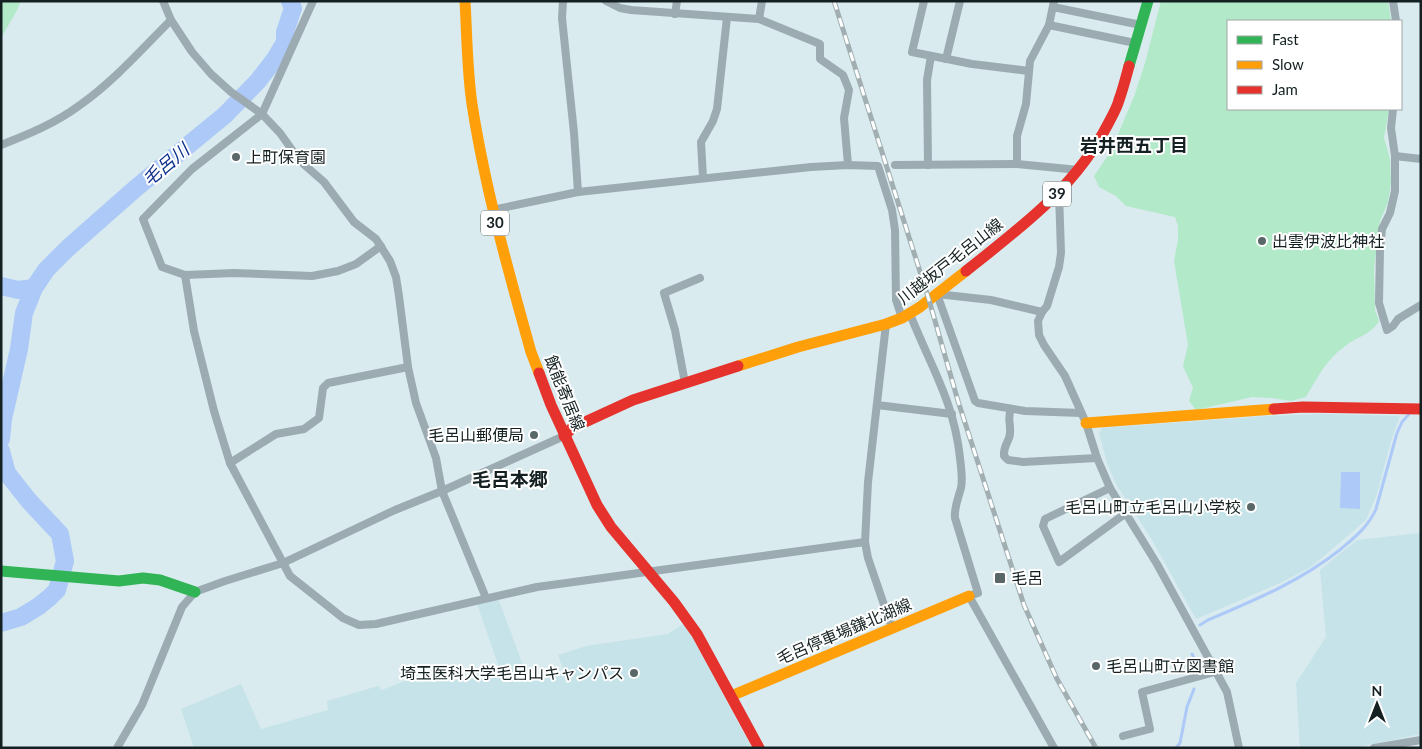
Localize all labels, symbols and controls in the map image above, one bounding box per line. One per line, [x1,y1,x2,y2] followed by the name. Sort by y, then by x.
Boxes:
[1227,20,1402,110] legend
[1272,30,1299,48] text: Fast
[1272,55,1304,73] text: Slow
[1272,80,1298,98] text: Jam
[1080,134,1188,156] district label: 岩井西五丁目
[138,137,195,190] water label: 毛呂川
[246,147,326,166] place label: 上町保育園
[230,151,242,163] marker: 上町保育園
[1043,182,1071,206] road number: 39
[481,210,509,236] road number: 30
[893,214,1006,307] street label: 川越坂戸毛呂山線
[1272,231,1384,250] place label: 出雲伊波比神社
[1256,235,1268,247] marker: 出雲伊波比神社
[542,352,589,433] street label: 飯能寄居線
[428,425,524,444] place label: 毛呂山郵便局
[528,429,540,441] marker: 毛呂山郵便局
[472,467,548,490] district label: 毛呂本郷
[1065,497,1241,516] place label: 毛呂山町立毛呂山小学校
[1245,501,1257,513] marker: 毛呂山町立毛呂山小学校
[1011,568,1043,587] place label: 毛呂
[993,571,1007,585] marker: 毛呂
[774,594,914,667] street label: 毛呂停車場鎌北湖線
[1106,656,1234,675] place label: 毛呂山町立図書館
[1090,660,1102,672] marker: 毛呂山町立図書館
[400,663,624,682] place label: 埼玉医科大学毛呂山キャンパス
[628,667,640,679] marker: 埼玉医科大学毛呂山キャンパス
[1352,679,1402,729] north arrow
[1372,682,1382,699] text: N

